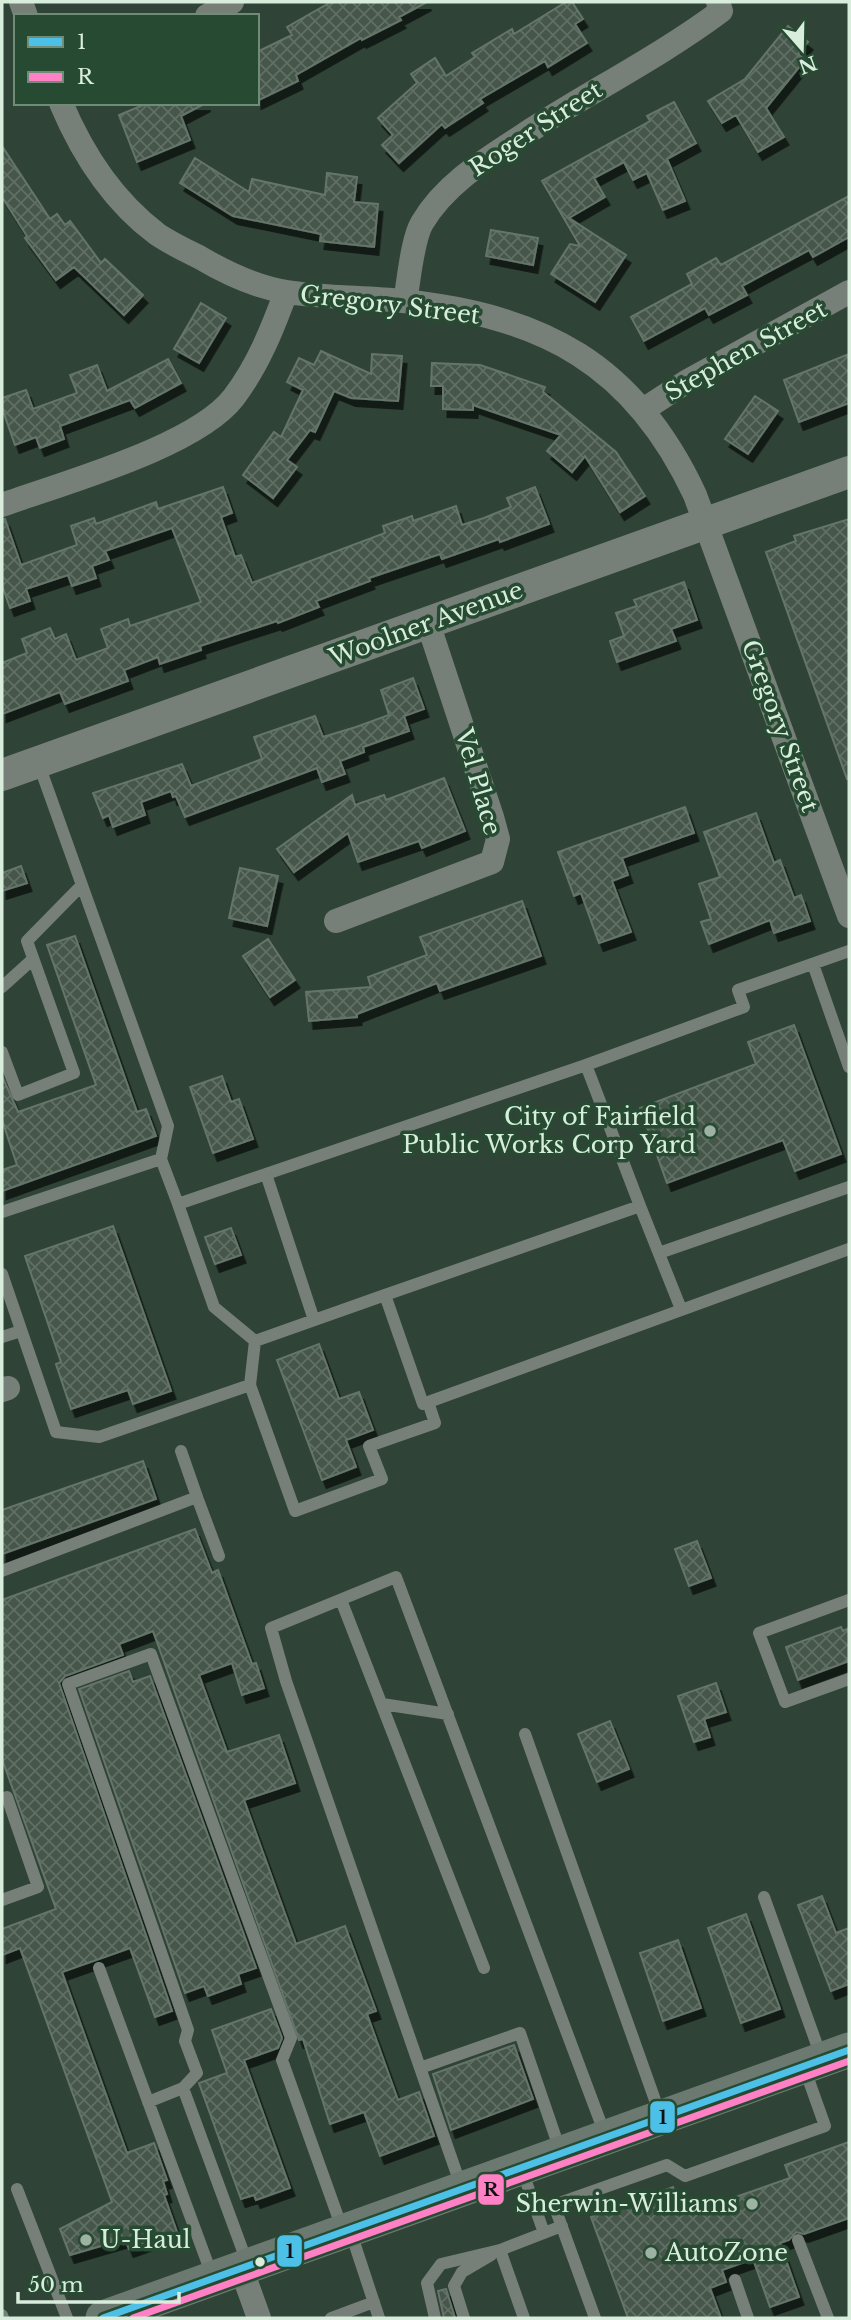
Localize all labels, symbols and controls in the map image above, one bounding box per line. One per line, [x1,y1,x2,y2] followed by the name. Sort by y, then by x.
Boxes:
[14,14,259,105] legend
[767,14,837,84] north arrow
[77,29,86,55] text: 1
[795,51,820,78] text: N
[77,64,95,90] text: R
[464,75,607,182] street label: Roger Street
[299,279,482,330] street label: Gregory Street
[660,294,832,407] street label: Stephen Street
[324,575,527,672] street label: Woolner Avenue
[736,636,825,816] street label: Gregory Street
[449,724,508,838] street label: Vel Place
[402,1102,696,1159] place label: City of Fairfield Public Works Corp Yard
[702,1123,718,1139] marker: City of Fairfield Public Works Corp Yard
[649,2100,676,2134] line badge: 1
[659,2106,667,2129] text: 1
[477,2173,505,2206] line badge: R
[483,2178,500,2201] text: R
[516,2189,738,2218] place label: Sherwin-Williams
[744,2196,760,2212] marker: Sherwin-Williams
[100,2225,191,2254] place label: U-Haul
[78,2232,94,2248] marker: U-Haul
[276,2234,303,2268] line badge: 1
[664,2238,788,2267] place label: AutoZone
[286,2240,294,2263] text: 1
[643,2245,659,2261] marker: AutoZone
[253,2255,267,2269] unlabelled marker
[18,2260,178,2304] scale bar
[28,2272,84,2298] text: 50 m

